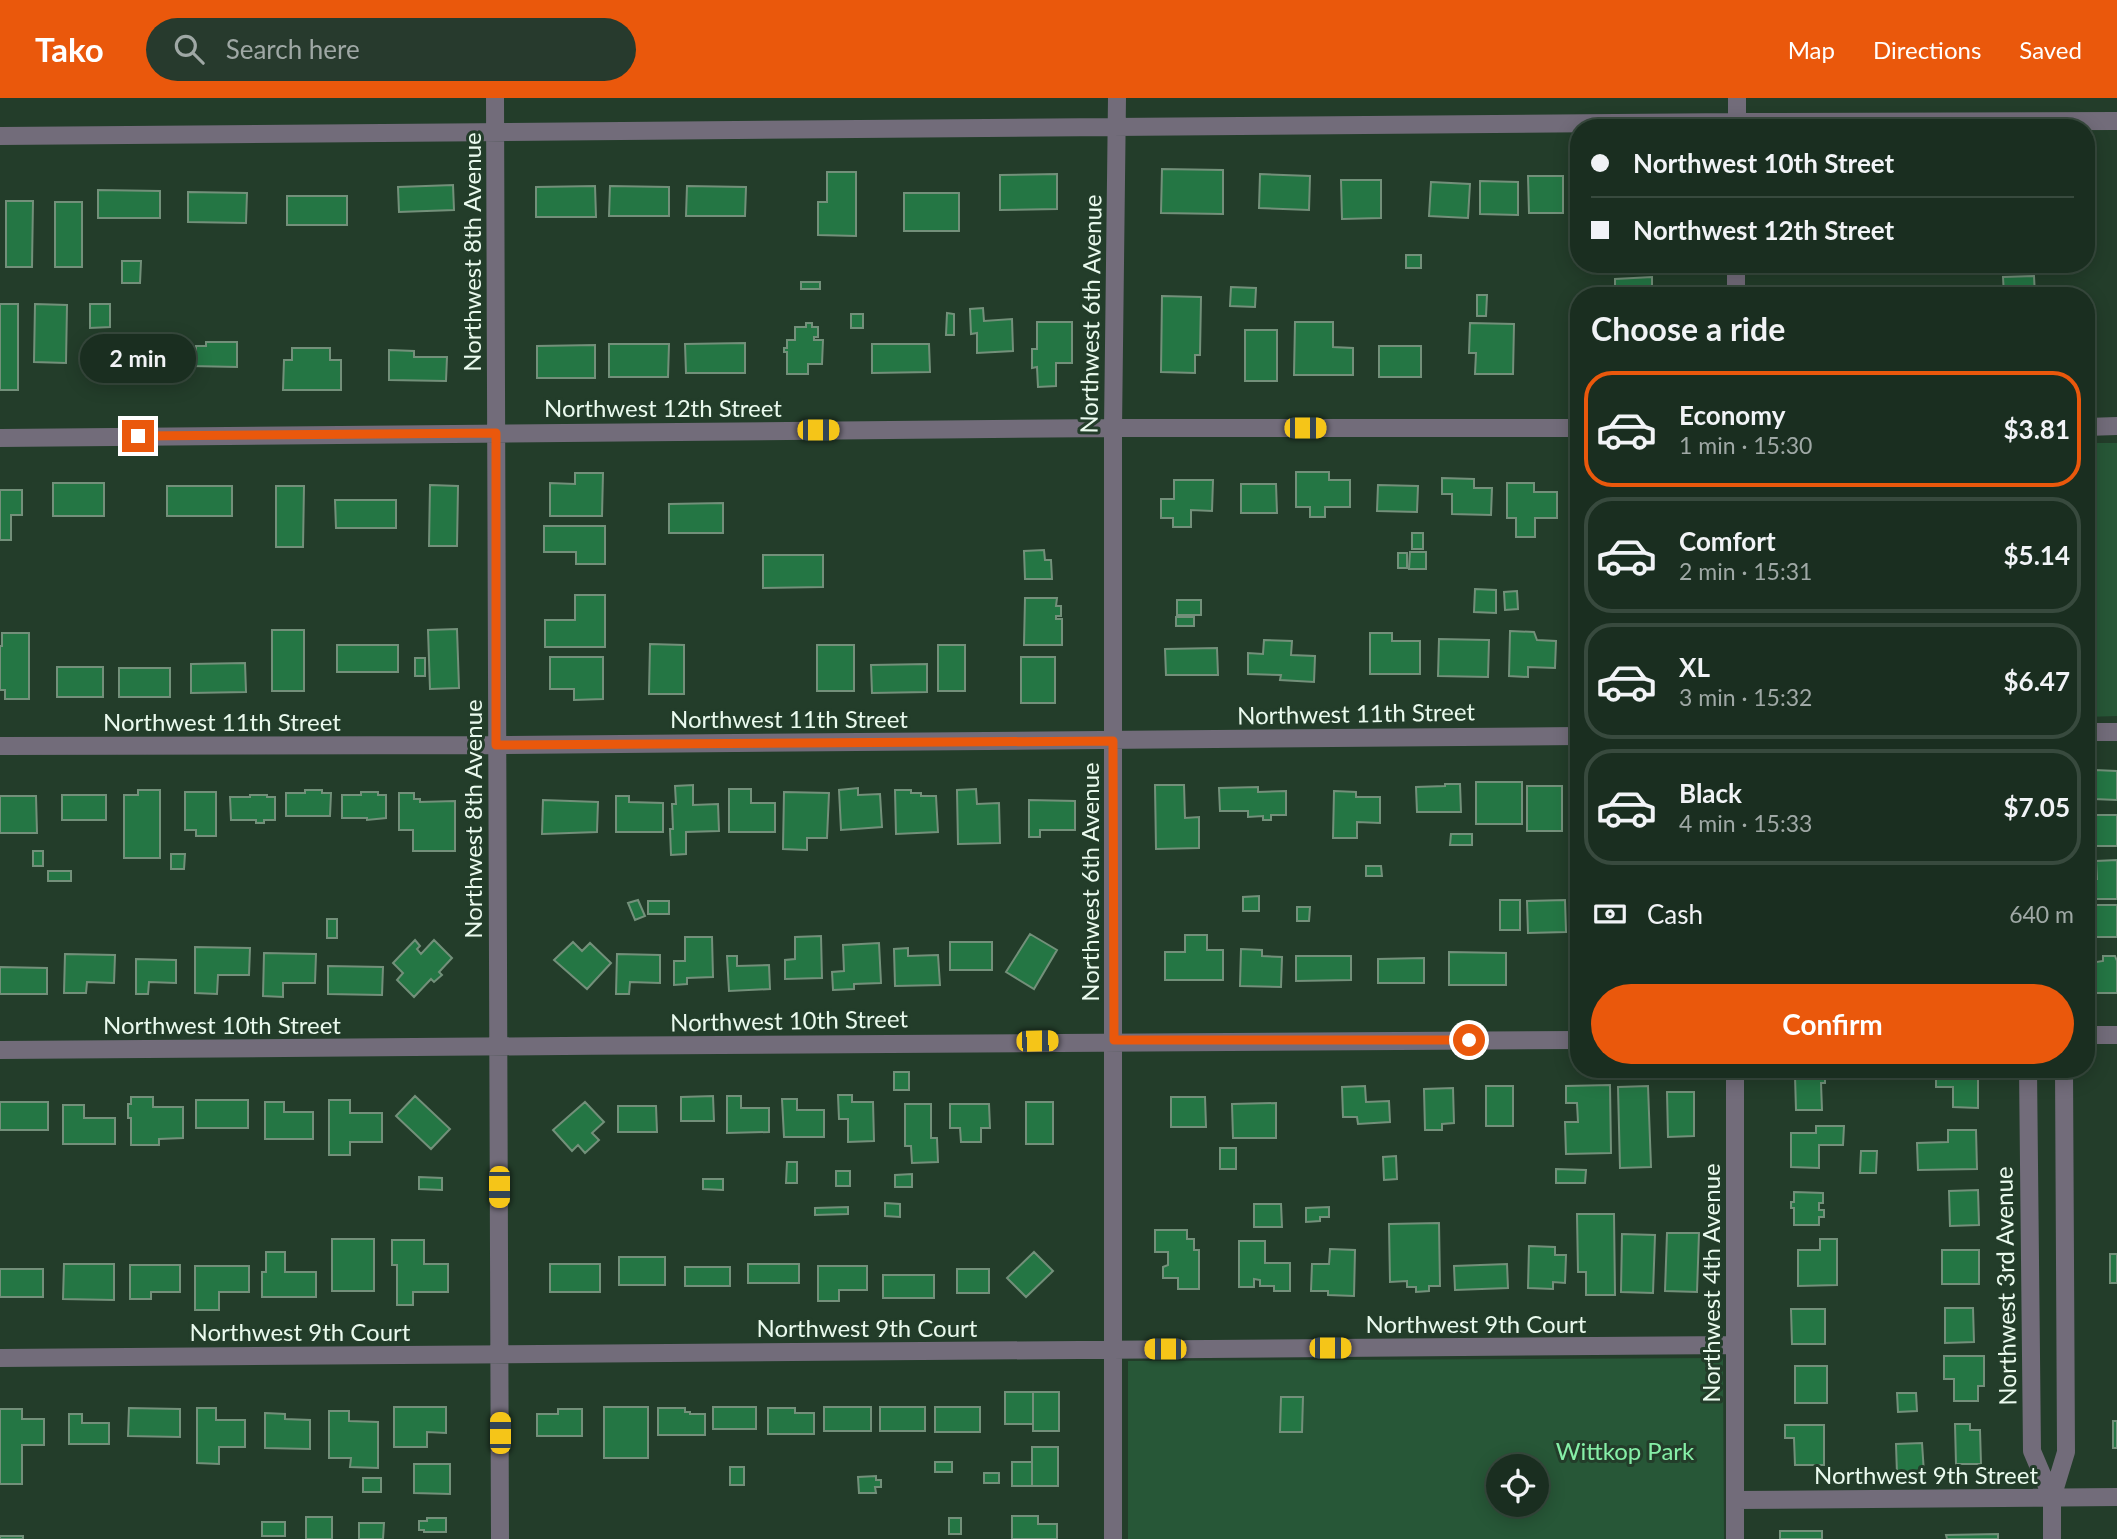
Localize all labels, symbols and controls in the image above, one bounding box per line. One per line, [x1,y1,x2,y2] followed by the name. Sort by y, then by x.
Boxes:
[146,18,636,81] search box
[35,29,104,69] text: Tako
[170,30,208,68] icon: search
[226,33,360,65] text: Search here
[1788,35,1835,64] text: Map
[1873,35,1981,64] text: Directions
[2019,35,2082,64] text: Saved
[457,132,486,372] street label: Northwest 8th Avenue
[1633,147,1894,179] text: Northwest 10th Street
[1073,194,1107,434] street label: Northwest 6th Avenue
[1633,214,1894,246] text: Northwest 12th Street
[1591,309,1785,348] text: Choose a ride
[80,334,196,384] callout: 2 min
[109,344,167,372] text: 2 min
[544,393,782,422] street label: Northwest 12th Street
[1595,398,1658,461] icon: car
[1679,399,1785,431] text: Economy
[2004,413,2070,445] text: $3.81
[1285,418,1327,439] car
[122,420,154,452] route end
[798,420,840,441] car
[1679,431,1812,459] text: 1 min · 15:30
[1595,524,1658,587] icon: car
[1679,525,1776,557] text: Comfort
[2004,539,2070,571] text: $5.14
[1679,557,1812,585] text: 2 min · 15:31
[1595,650,1658,713] icon: car
[1679,651,1710,683] text: XL
[2004,665,2070,697] text: $6.47
[1679,683,1812,711] text: 3 min · 15:32
[1237,696,1476,730] street label: Northwest 11th Street
[458,699,487,939] street label: Northwest 8th Avenue
[670,704,908,733] street label: Northwest 11th Street
[103,707,341,736] street label: Northwest 11th Street
[1075,762,1104,1002] street label: Northwest 6th Avenue
[1595,776,1658,839] icon: car
[1679,777,1742,809] text: Black
[2004,791,2070,823] text: $7.05
[1679,809,1812,837] text: 4 min · 15:33
[1591,895,1629,933] icon: cash
[1647,898,1703,930] text: Cash
[2009,900,2074,928] text: 640 m
[1591,984,2074,1064] button: Confirm
[670,1003,909,1037] street label: Northwest 10th Street
[103,1010,341,1039] street label: Northwest 10th Street
[1453,1024,1485,1056] route start
[1016,1030,1059,1052] car
[1696,1163,1725,1403] street label: Northwest 4th Avenue
[489,1166,510,1208] car
[1988,1166,2022,1406] street label: Northwest 3rd Avenue
[1366,1309,1587,1338] street label: Northwest 9th Court
[757,1313,978,1342] street label: Northwest 9th Court
[190,1317,411,1346] street label: Northwest 9th Court
[1310,1338,1352,1359] car
[1145,1339,1187,1360] car
[490,1412,511,1454] car
[1556,1436,1695,1465] park label: Wittkop Park
[1486,1454,1549,1517] map controls
[1486,1454,1549,1517] button: locate
[1814,1460,2038,1489] street label: Northwest 9th Street

